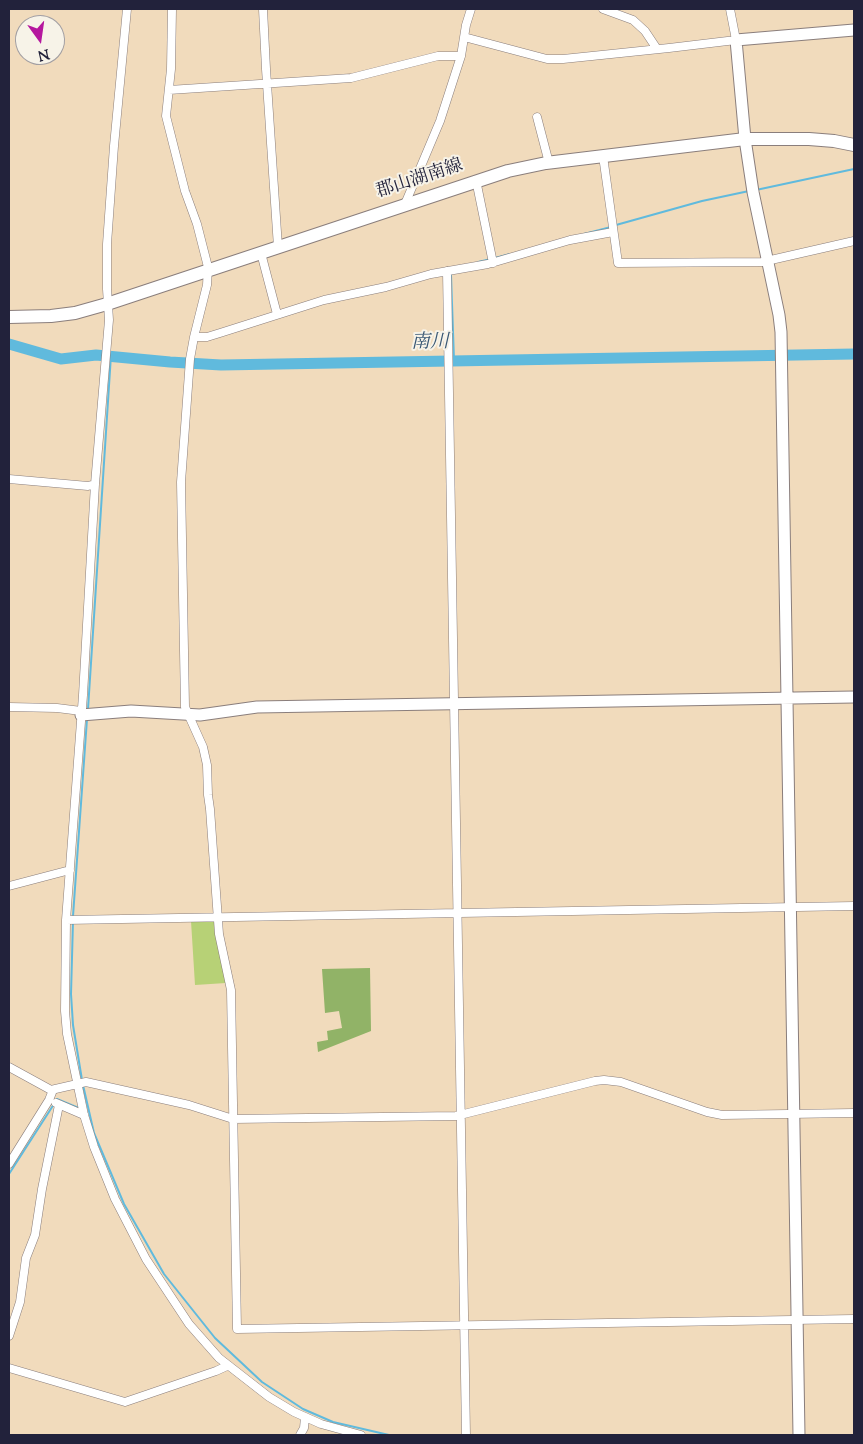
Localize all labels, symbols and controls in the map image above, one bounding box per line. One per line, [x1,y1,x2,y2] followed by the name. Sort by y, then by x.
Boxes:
[15,15,65,65] north arrow
[36,43,51,65] text: N
[374,156,466,204] street label: 郡山湖南線
[411,332,449,356] water label: 南川

